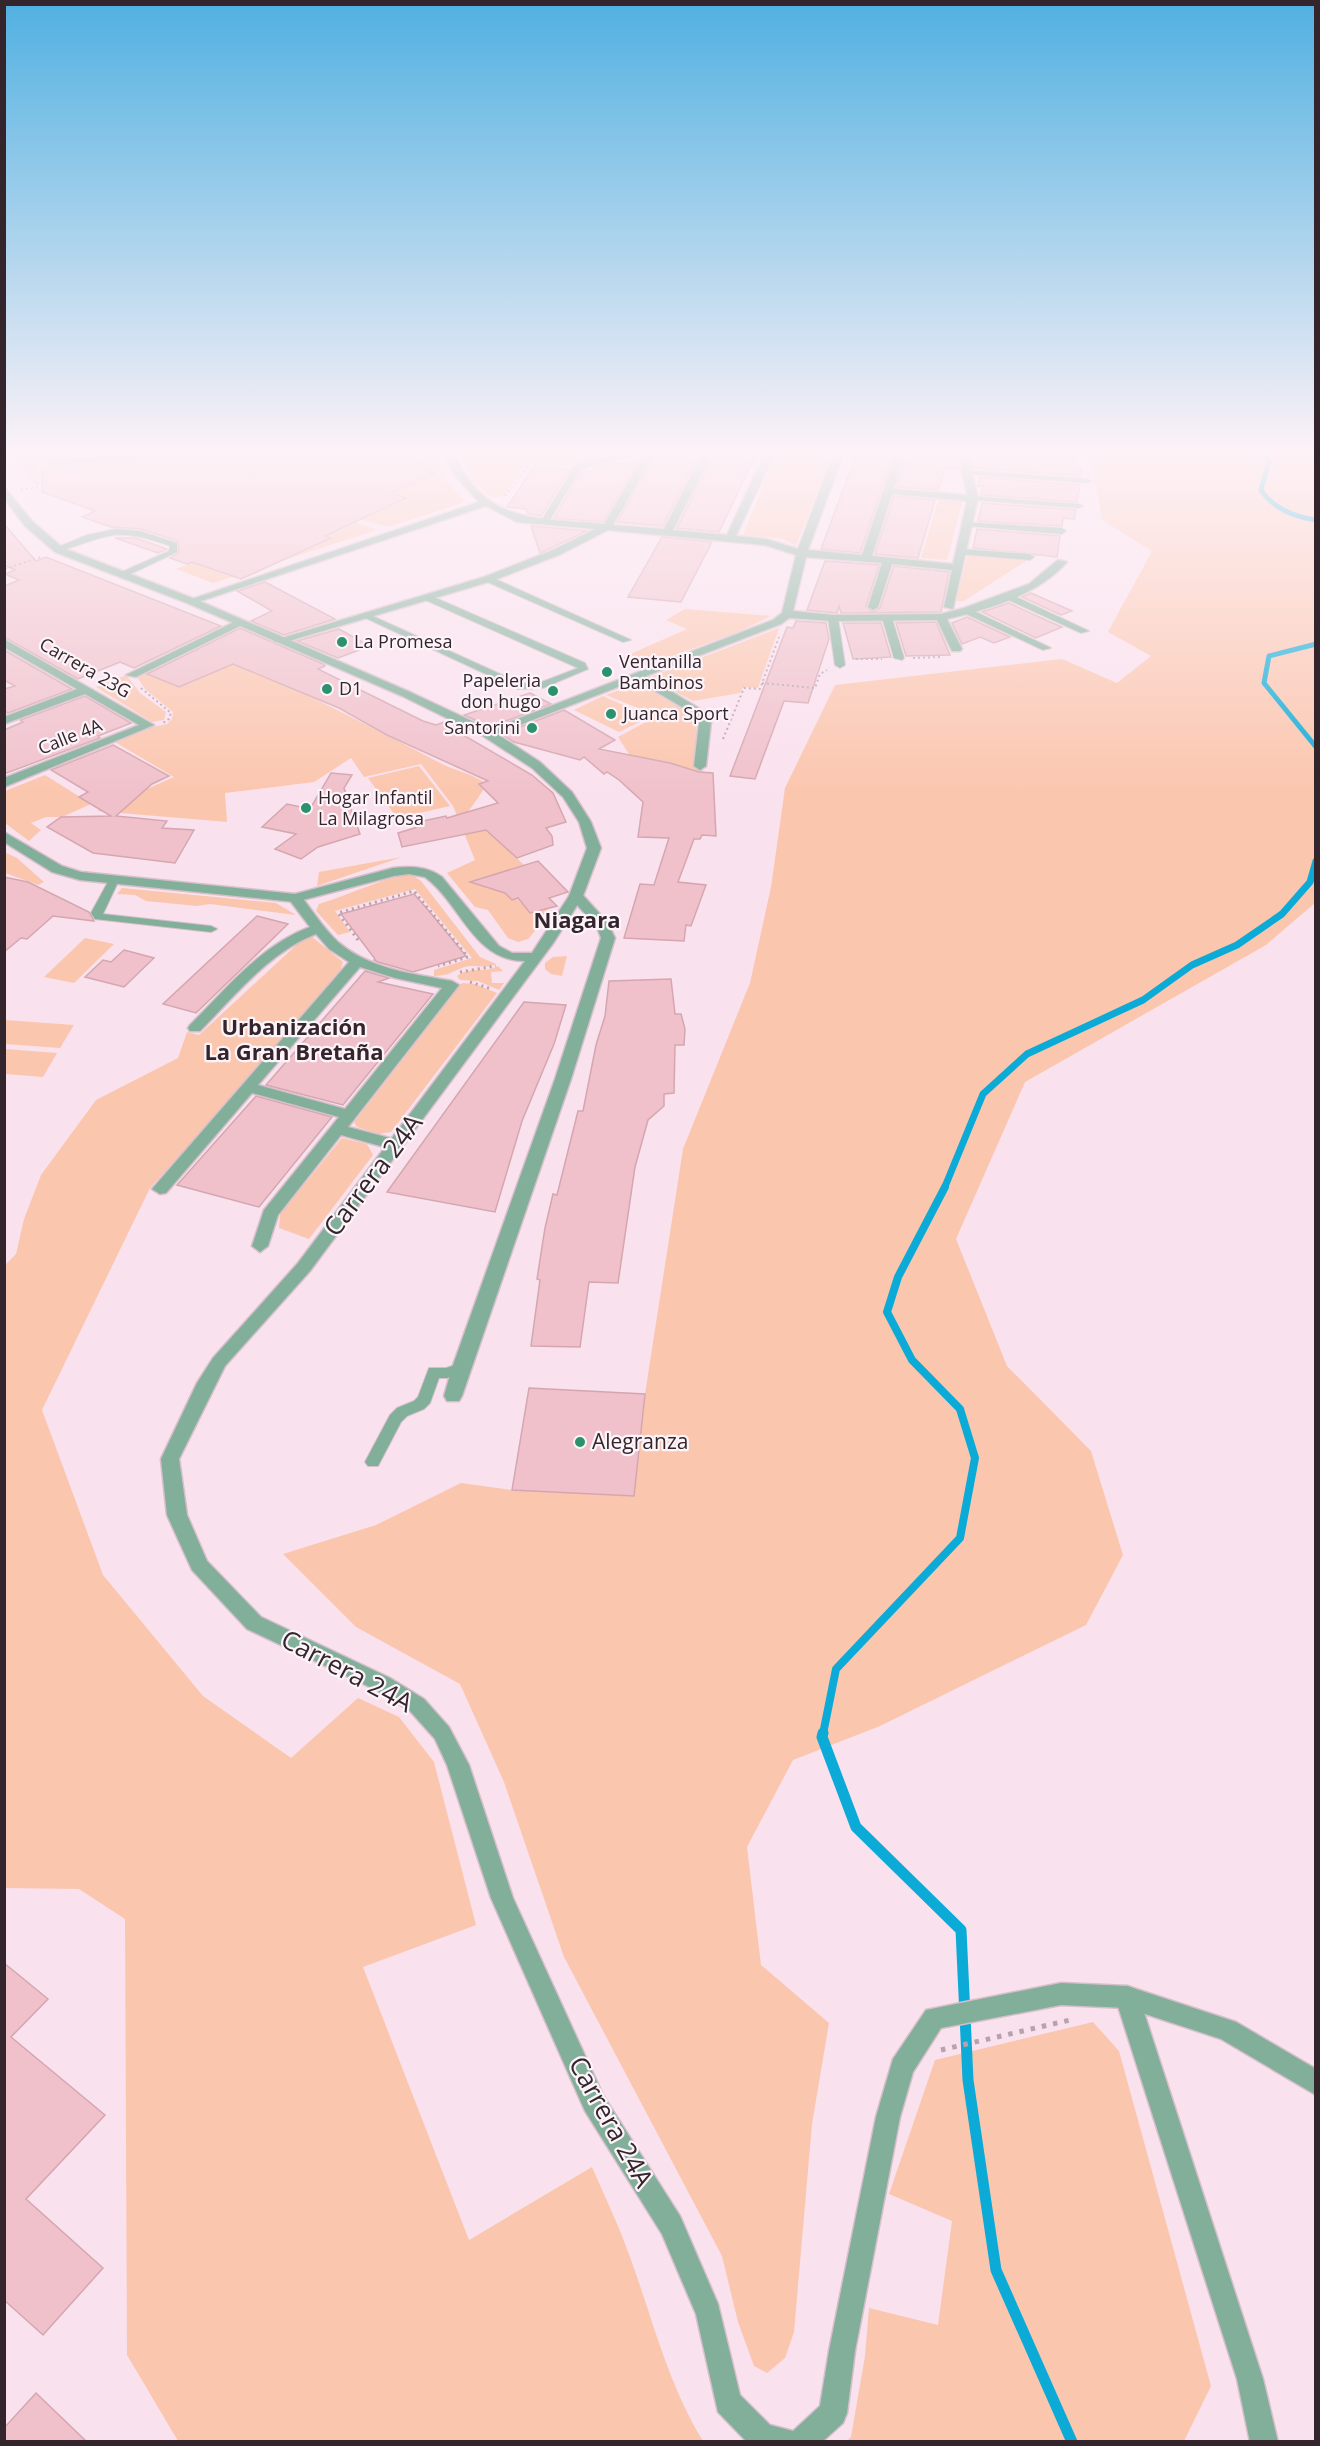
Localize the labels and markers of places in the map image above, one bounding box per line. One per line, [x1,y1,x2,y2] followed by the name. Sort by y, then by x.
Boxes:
[354,629,452,653] place label: La Promesa
[335,635,349,649] marker: La Promesa
[619,649,703,694] place label: Ventanilla Bambinos
[600,665,614,679] marker: Ventanilla Bambinos
[461,668,541,713] place label: Papeleria don hugo
[339,676,362,700] place label: D1
[320,682,334,696] marker: D1
[546,684,560,698] marker: Papeleria don hugo
[621,701,729,725] place label: Juanca Sport
[604,707,618,721] marker: Juanca Sport
[444,715,520,739] place label: Santorini
[525,721,539,735] marker: Santorini
[318,785,433,830] place label: Hogar Infantil La Milagrosa
[299,801,313,815] marker: Hogar Infantil La Milagrosa
[592,1427,688,1455] place label: Alegranza
[573,1435,587,1449] marker: Alegranza

